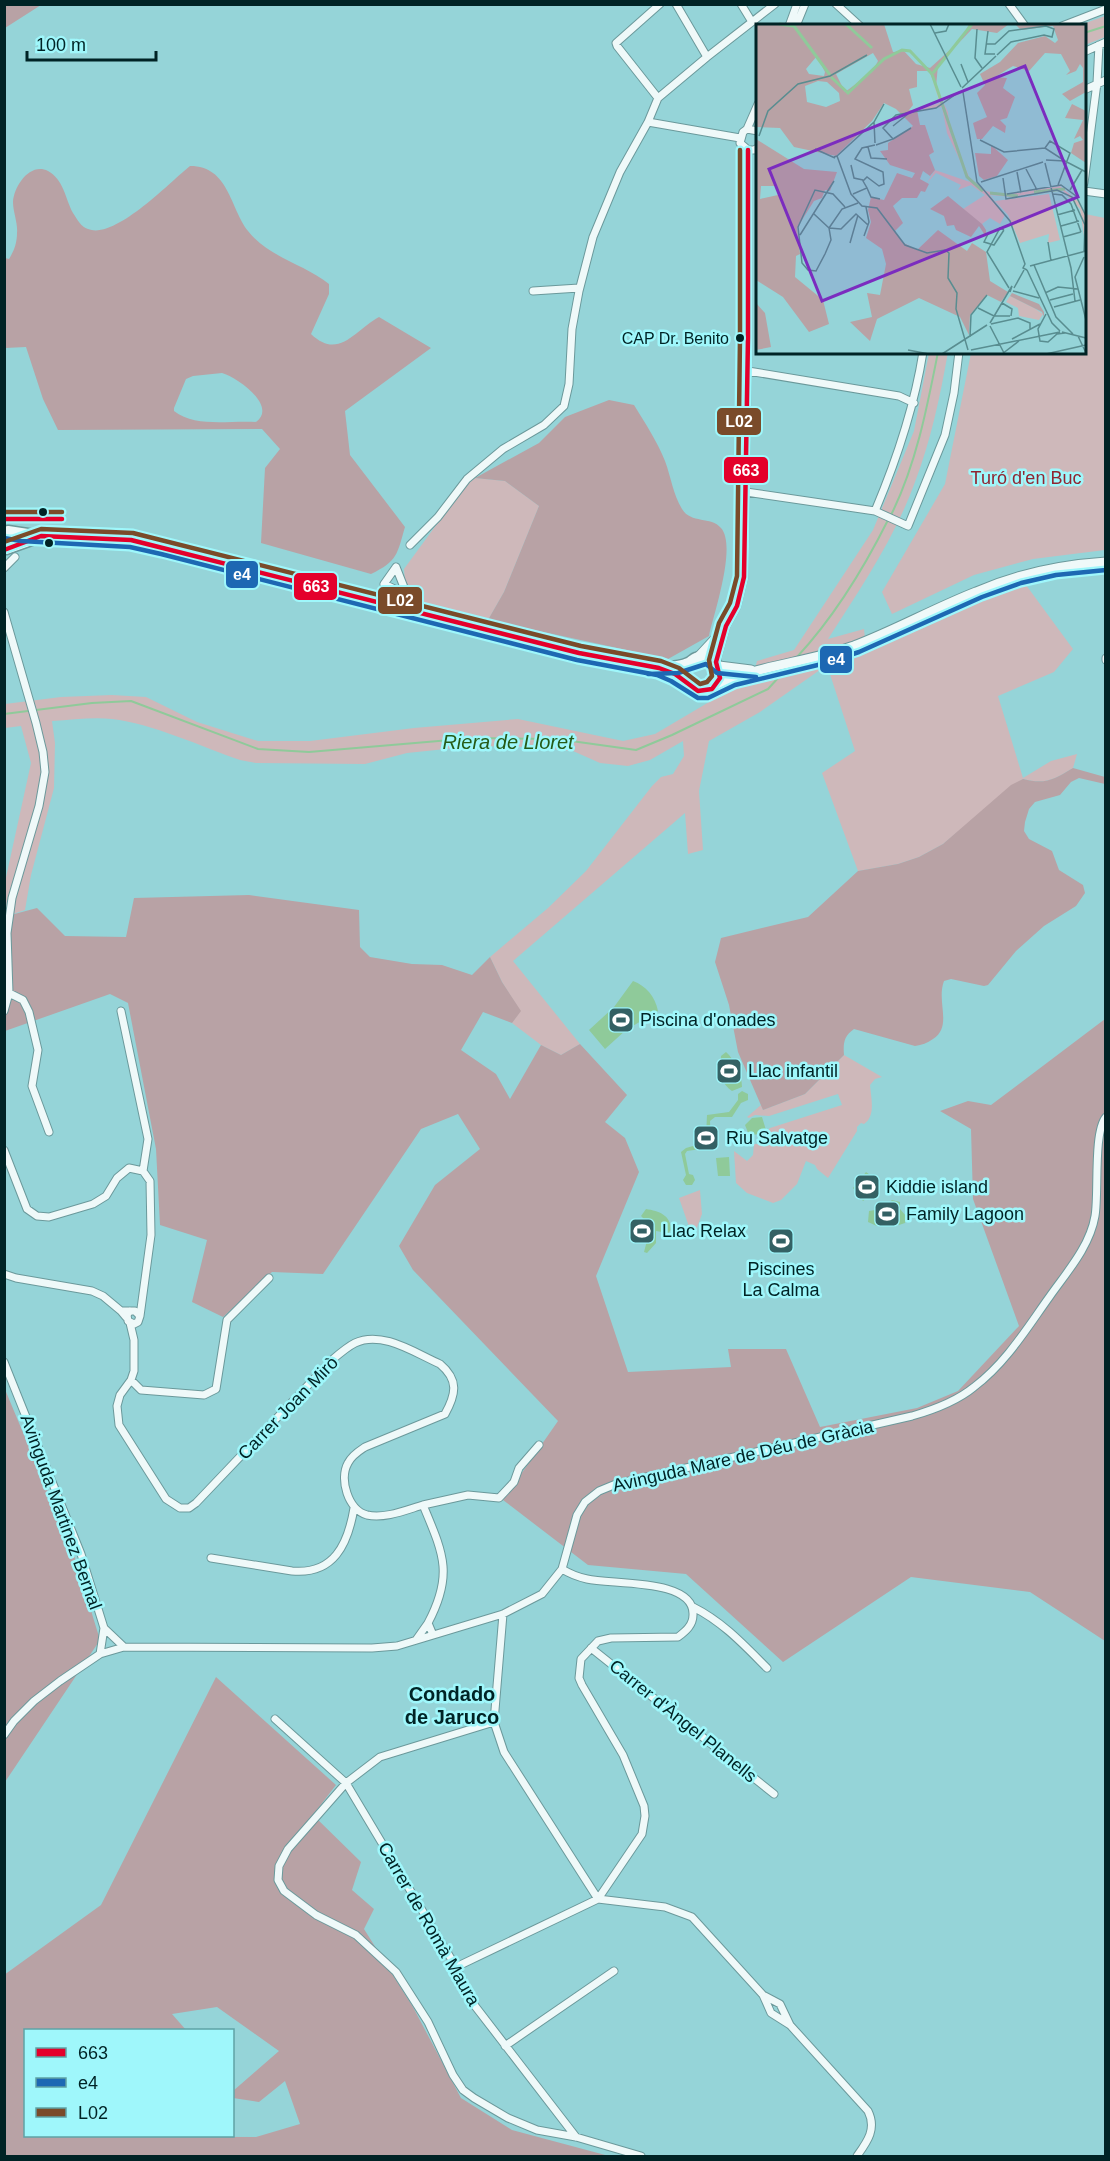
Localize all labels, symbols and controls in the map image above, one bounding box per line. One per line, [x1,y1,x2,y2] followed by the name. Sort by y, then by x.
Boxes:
[27,24,156,62] scale bar
[756,24,1086,354] inset map
[36,35,86,55] text: 100 m
[622,330,729,347] place label: CAP Dr. Benito
[734,332,746,344] marker: CAP Dr. Benito
[716,407,762,436] line badge: L02
[725,413,753,430] text: L02
[723,456,769,484] line badge: 663
[733,462,759,479] text: 663
[971,468,1081,488] park label: Turó d'en Buc
[37,506,49,518] unlabelled marker
[43,537,55,549] unlabelled marker
[225,560,259,589] line badge: e4
[233,566,251,583] text: e4
[293,572,338,601] line badge: 663
[303,578,329,595] text: 663
[377,586,423,615] line badge: L02
[386,592,414,609] text: L02
[819,645,853,674] line badge: e4
[827,651,845,668] text: e4
[442,731,575,753] water label: Riera de Lloret
[606,1005,636,1035] sports icon: Piscina d'onades
[640,1010,776,1030] place label: Piscina d'onades
[714,1056,744,1086] sports icon: Llac infantil
[748,1061,838,1081] place label: Llac infantil
[691,1123,721,1153] sports icon: Riu Salvatge
[726,1128,828,1148] place label: Riu Salvatge
[852,1172,882,1202] sports icon: Kiddie island
[886,1177,988,1197] place label: Kiddie island
[872,1199,902,1229] sports icon: Family Lagoon
[906,1204,1024,1224] place label: Family Lagoon
[627,1216,657,1246] sports icon: Llac Relax
[662,1221,746,1241] place label: Llac Relax
[766,1226,796,1256] sports icon: Piscines La Calma
[742,1259,821,1300] place label: Piscines La Calma
[234,1352,342,1464] street label: Carrer Joan Mirò
[16,1412,106,1612] street label: Avinguda Martinez Bernal
[611,1416,876,1496] street label: Avinguda Mare de Déu de Gràcia
[605,1655,761,1787] street label: Carrer d'Àngel Planells
[405,1683,499,1728] district label: Condado de Jaruco
[374,1839,484,2010] street label: Carrer de Romà Maura
[24,2029,234,2137] legend
[78,2043,108,2063] text: 663
[78,2073,98,2093] text: e4
[78,2103,108,2123] text: L02

